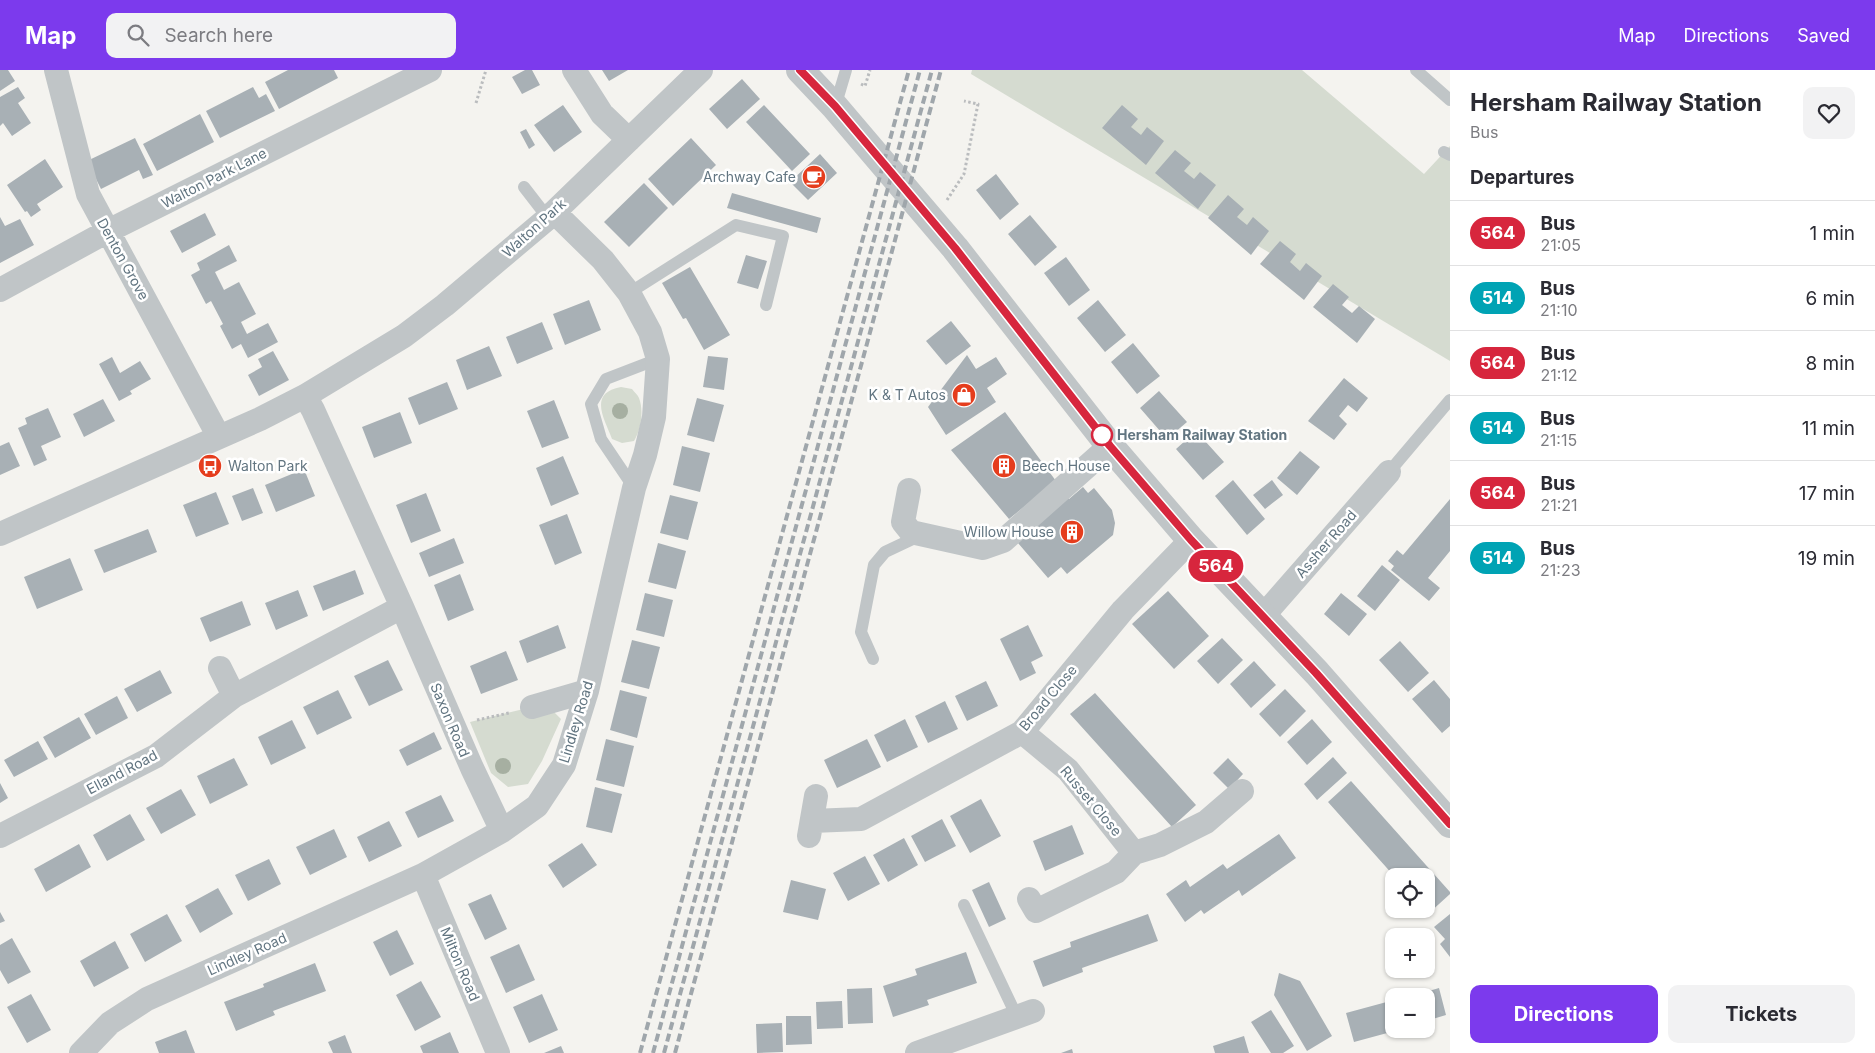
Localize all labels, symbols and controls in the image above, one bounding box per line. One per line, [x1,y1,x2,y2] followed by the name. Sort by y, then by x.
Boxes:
[106,13,456,58] search box
[25,21,76,50] text: Map
[124,21,152,49] icon: search
[164,24,273,47] text: Search here
[1618,25,1656,46] text: Map
[1684,25,1769,46] text: Directions
[1797,25,1850,46] text: Saved
[1803,87,1855,139] button: heart
[1470,88,1762,117] text: Hersham Railway Station
[1470,122,1498,142] text: Bus
[158,144,269,211] street label: Walton Park Lane
[801,164,827,190] cafe icon: Archway Cafe
[1470,166,1574,189] text: Departures
[703,168,796,185] place label: Archway Cafe
[498,194,569,261] street label: Walton Park
[1540,212,1575,235] text: Bus
[94,215,153,303] street label: Denton Grove
[1480,222,1515,243] text: 564
[1809,222,1855,245] text: 1 min
[1540,235,1581,255] text: 21:05
[1540,277,1575,300] text: Bus
[1482,287,1513,308] text: 514
[1805,287,1855,310] text: 6 min
[1540,300,1577,320] text: 21:10
[1540,342,1575,365] text: Bus
[1480,352,1515,373] text: 564
[1805,352,1855,375] text: 8 min
[1540,365,1578,385] text: 21:12
[951,382,977,408] shop icon: K & T Autos
[869,386,946,403] place label: K & T Autos
[1540,407,1575,430] text: Bus
[1482,417,1513,438] text: 514
[1802,417,1855,440] text: 11 min
[1091,424,1113,446] marker: Hersham Railway Station
[1117,426,1287,443] place label: Hersham Railway Station
[1540,430,1577,450] text: 21:15
[197,453,223,479] bus stop icon: Walton Park
[991,453,1017,479] building icon: Beech House
[228,457,308,474] place label: Walton Park
[1022,457,1110,474] place label: Beech House
[1540,472,1575,495] text: Bus
[1480,482,1515,503] text: 564
[1799,482,1855,505] text: 17 min
[1540,495,1578,515] text: 21:21
[1292,506,1360,581] street label: Assher Road
[1059,519,1085,545] building icon: Willow House
[964,523,1054,540] place label: Willow House
[1540,537,1575,560] text: Bus
[1482,547,1513,568] text: 514
[1798,547,1855,570] text: 19 min
[1187,550,1245,582] line badge: 564
[1198,555,1234,576] text: 564
[1540,560,1581,580] text: 21:23
[1015,661,1080,734] street label: Broad Close
[555,679,596,765] street label: Lindley Road
[427,680,474,759] street label: Saxon Road
[84,746,160,797] street label: Elland Road
[1057,762,1126,839] street label: Russet Close
[1385,868,1435,1038] map controls
[1385,868,1435,918] button: locate
[437,924,484,1003] street label: Milton Road
[205,928,289,979] street label: Lindley Road
[1385,928,1435,978] button: +
[1470,985,1658,1043] button: Directions
[1668,985,1855,1043] button: Tickets
[1385,988,1435,1038] button: −

